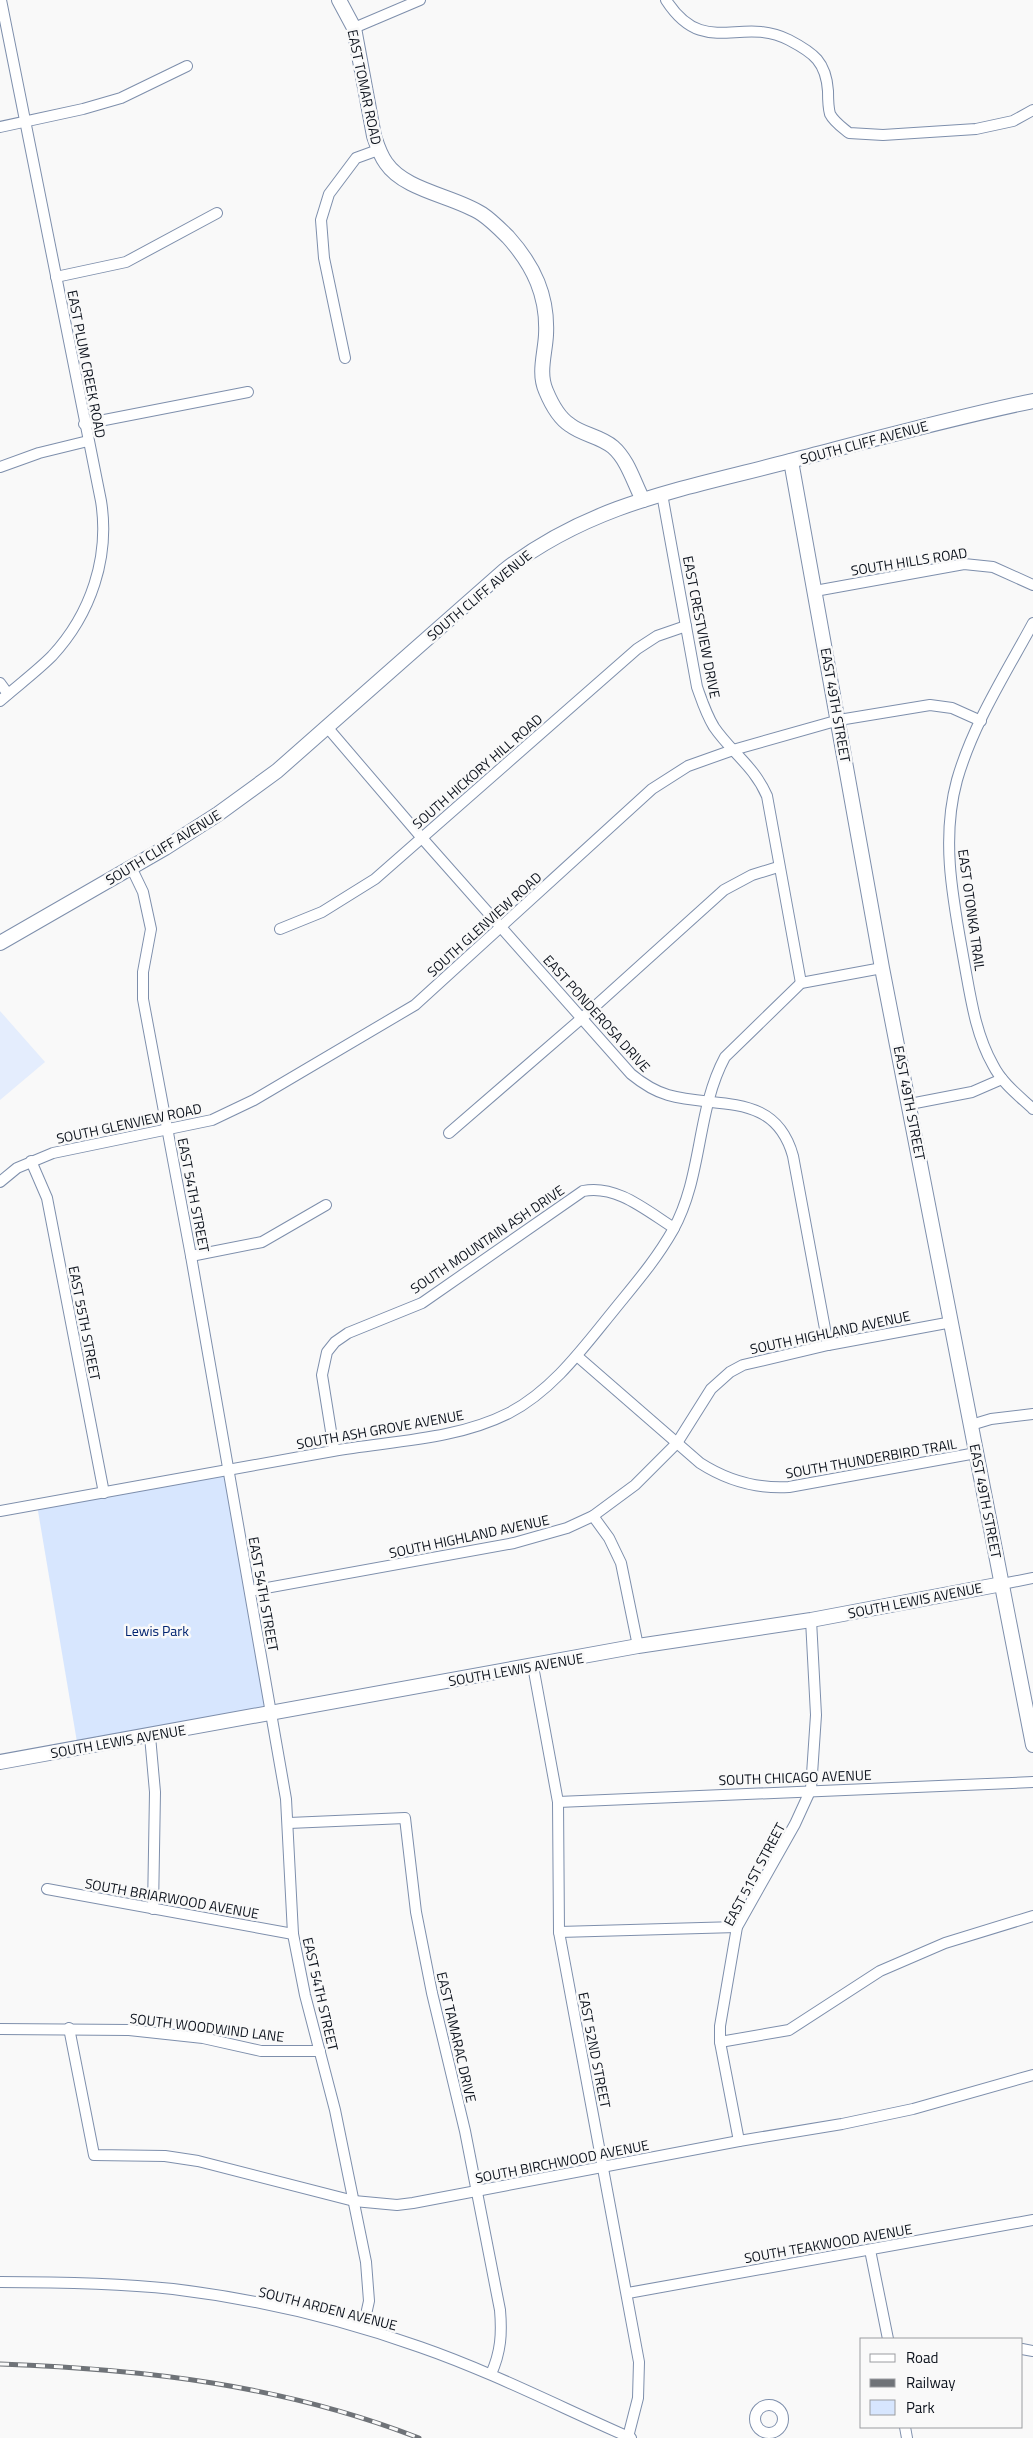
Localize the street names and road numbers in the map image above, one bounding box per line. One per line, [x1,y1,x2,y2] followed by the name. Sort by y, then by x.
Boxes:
[343,27,387,147] street label: EAST TOMAR ROAD
[62,288,112,440] street label: EAST PLUM CREEK ROAD
[798,415,930,469] street label: SOUTH CLIFF AVENUE
[849,541,969,581] street label: SOUTH HILLS ROAD
[422,545,536,645] street label: SOUTH CLIFF AVENUE
[678,554,726,700] street label: EAST CRESTVIEW DRIVE
[816,646,857,765] street label: EAST 49TH STREET
[407,708,547,834] street label: SOUTH HICKORY HILL ROAD
[101,804,225,890] street label: SOUTH CLIFF AVENUE
[953,848,991,972] street label: EAST OTONKA TRAIL
[422,867,546,981] street label: SOUTH GLENVIEW ROAD
[538,950,656,1077] street label: EAST PONDEROSA DRIVE
[889,1044,931,1163] street label: EAST 49TH STREET
[54,1097,204,1149] street label: SOUTH GLENVIEW ROAD
[173,1136,215,1255] street label: EAST 54TH STREET
[406,1179,568,1298] street label: SOUTH MOUNTAIN ASH DRIVE
[64,1264,106,1383] street label: EAST 55TH STREET
[748,1305,912,1359] street label: SOUTH HIGHLAND AVENUE
[295,1404,466,1454] street label: SOUTH ASH GROVE AVENUE
[784,1433,959,1483] street label: SOUTH THUNDERBIRD TRAIL
[965,1442,1007,1561] street label: EAST 49TH STREET
[387,1509,551,1563] street label: SOUTH HIGHLAND AVENUE
[244,1535,285,1654] street label: EAST 54TH STREET
[846,1577,984,1623] street label: SOUTH LEWIS AVENUE
[447,1647,585,1691] street label: SOUTH LEWIS AVENUE
[49,1719,187,1763] street label: SOUTH LEWIS AVENUE
[718,1764,872,1790] street label: SOUTH CHICAGO AVENUE
[718,1818,790,1929] street label: EAST 51ST STREET
[83,1872,261,1924] street label: SOUTH BRIARWOOD AVENUE
[298,1935,344,2053] street label: EAST 54TH STREET
[432,1970,482,2105] street label: EAST TAMARAC DRIVE
[573,1990,617,2110] street label: EAST 52ND STREET
[129,2007,286,2047] street label: SOUTH WOODWIND LANE
[473,2134,651,2188] street label: SOUTH BIRCHWOOD AVENUE
[742,2218,914,2268] street label: SOUTH TEAKWOOD AVENUE
[257,2281,400,2335] street label: SOUTH ARDEN AVENUE

